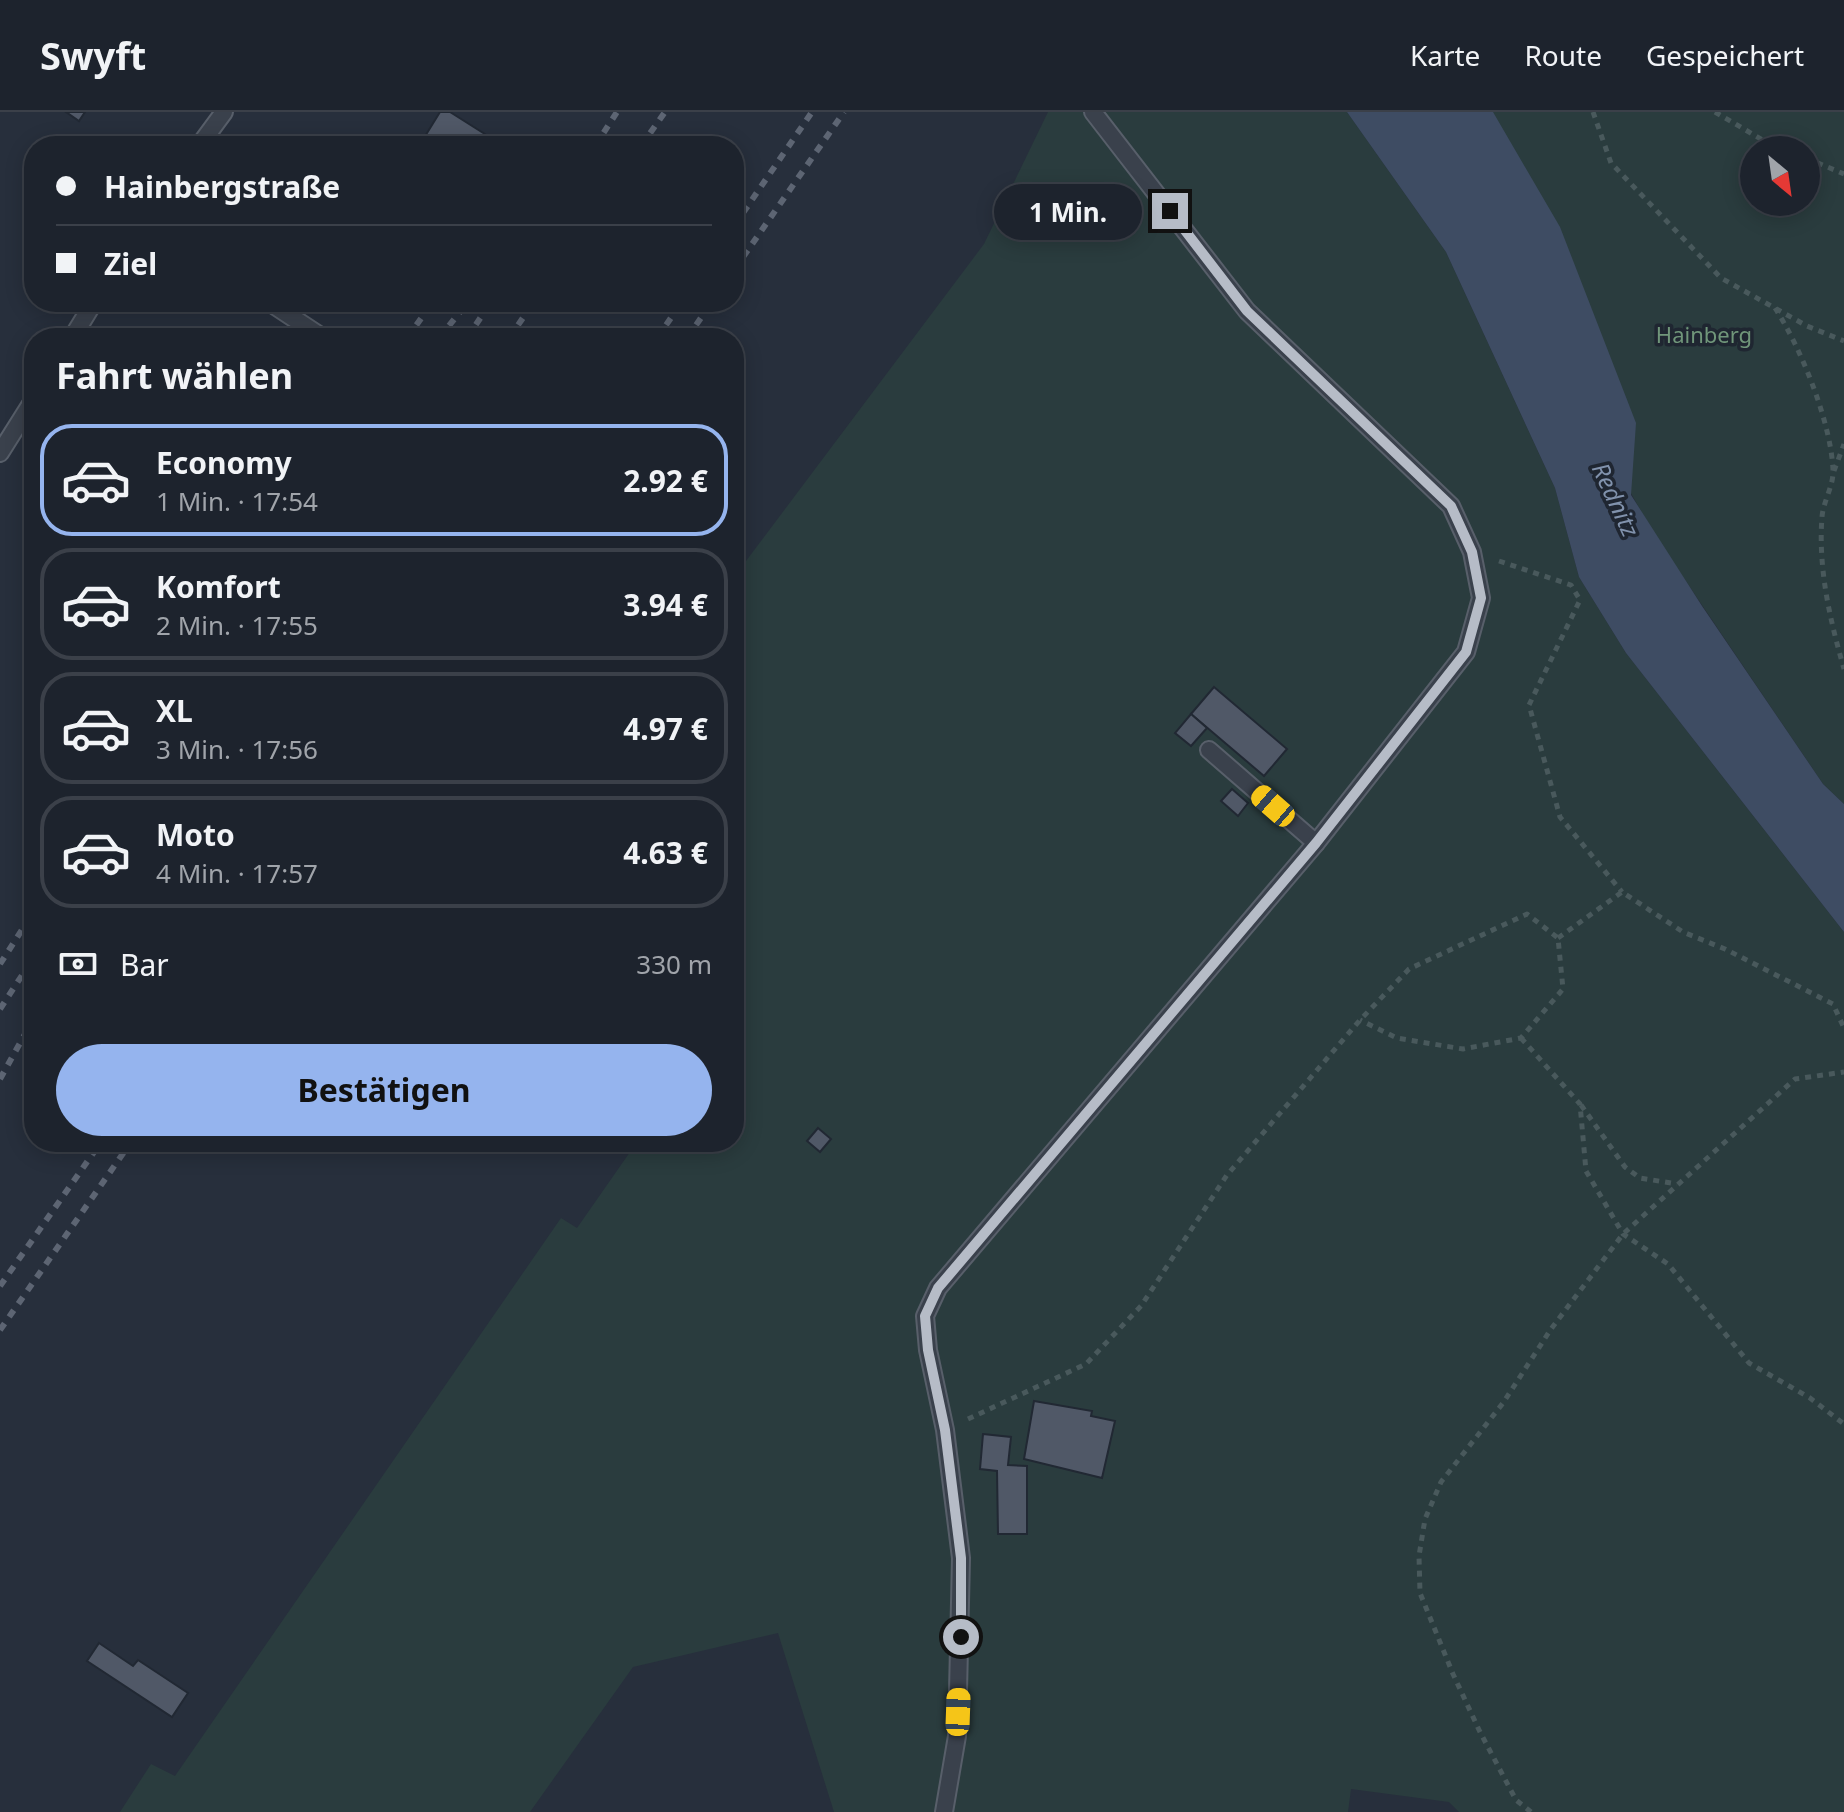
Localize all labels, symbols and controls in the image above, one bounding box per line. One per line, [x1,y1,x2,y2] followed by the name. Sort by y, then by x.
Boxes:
[40,29,146,81] text: Swyft
[1410,36,1480,74] text: Karte
[1524,36,1602,74] text: Route
[1646,36,1804,74] text: Gespeichert
[1740,136,1820,216] north arrow
[1740,136,1820,216] map controls
[104,166,340,207] text: Hainbergstraße
[994,183,1142,239] callout: 1 Min.
[1152,193,1188,229] route end
[1029,194,1107,230] text: 1 Min.
[104,243,157,284] text: Ziel
[1656,319,1752,349] park label: Hainberg
[56,351,293,400] text: Fahrt wählen
[156,442,292,483] text: Economy
[60,444,132,516] icon: car
[1585,457,1648,542] water label: Rednitz
[623,460,708,501] text: 2.92 €
[156,483,318,519] text: 1 Min. · 17:54
[156,566,281,607] text: Komfort
[60,568,132,640] icon: car
[623,584,708,625] text: 3.94 €
[156,607,318,643] text: 2 Min. · 17:55
[156,690,193,731] text: XL
[60,692,132,764] icon: car
[623,708,708,749] text: 4.97 €
[156,731,318,767] text: 3 Min. · 17:56
[1247,781,1299,831] car
[156,814,235,855] text: Moto
[60,816,132,888] icon: car
[623,832,708,873] text: 4.63 €
[156,855,318,891] text: 4 Min. · 17:57
[56,942,100,986] icon: cash
[120,944,169,985] text: Bar
[636,946,712,982] text: 330 m
[56,1044,712,1136] button: Bestätigen
[943,1619,979,1655] route start
[945,1688,971,1736] car

